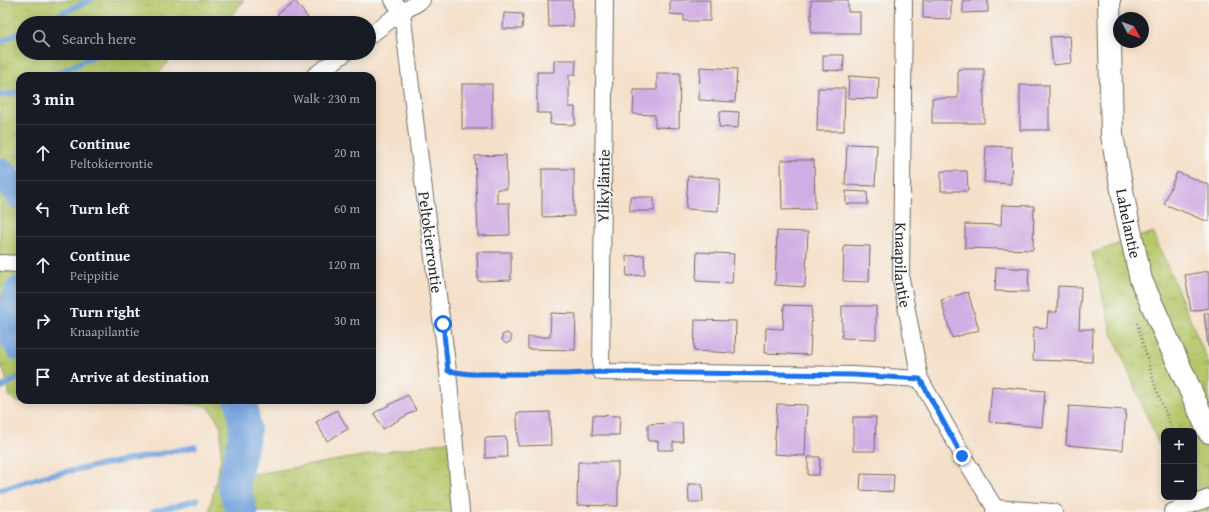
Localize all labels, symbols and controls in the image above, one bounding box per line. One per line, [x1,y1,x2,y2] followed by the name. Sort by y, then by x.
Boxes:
[1113,12,1149,48] north arrow
[16,16,376,60] search box
[30,27,52,49] icon: search
[62,28,136,49] text: Search here
[32,86,74,111] text: 3 min
[293,89,360,108] text: Walk · 230 m
[70,133,131,154] text: Continue
[32,142,54,164] icon: ahead
[334,143,360,162] text: 20 m
[590,149,616,223] street label: Ylikyläntie
[70,154,153,173] text: Peltokierrontie
[1110,187,1148,260] street label: Lahelantie
[412,190,450,294] street label: Peltokierrontie
[32,198,54,220] icon: left
[70,198,129,219] text: Turn left
[334,199,360,218] text: 60 m
[889,222,918,309] street label: Knaapilantie
[70,245,131,266] text: Continue
[32,254,54,276] icon: ahead
[328,255,360,274] text: 120 m
[70,266,119,285] text: Peippitie
[70,301,141,322] text: Turn right
[32,310,54,332] icon: right
[334,311,360,330] text: 30 m
[434,315,452,333] route start
[70,322,139,341] text: Knaapilantie
[32,366,54,388] icon: arrive
[70,366,209,387] text: Arrive at destination
[1161,428,1197,500] map controls
[1161,428,1197,464] button: +
[953,447,971,465] route end
[1161,464,1197,500] button: −

